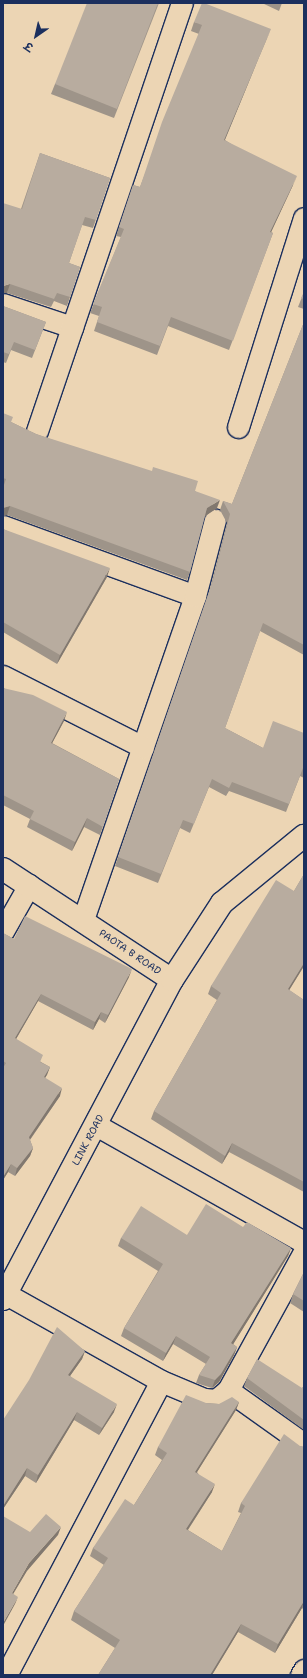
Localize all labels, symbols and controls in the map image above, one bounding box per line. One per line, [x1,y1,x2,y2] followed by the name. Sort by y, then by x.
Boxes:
[16,16,56,56] north arrow
[22,38,36,55] text: उ
[97,927,163,977] street label: PAOTA B ROAD
[70,1112,106,1168] street label: LINK ROAD

